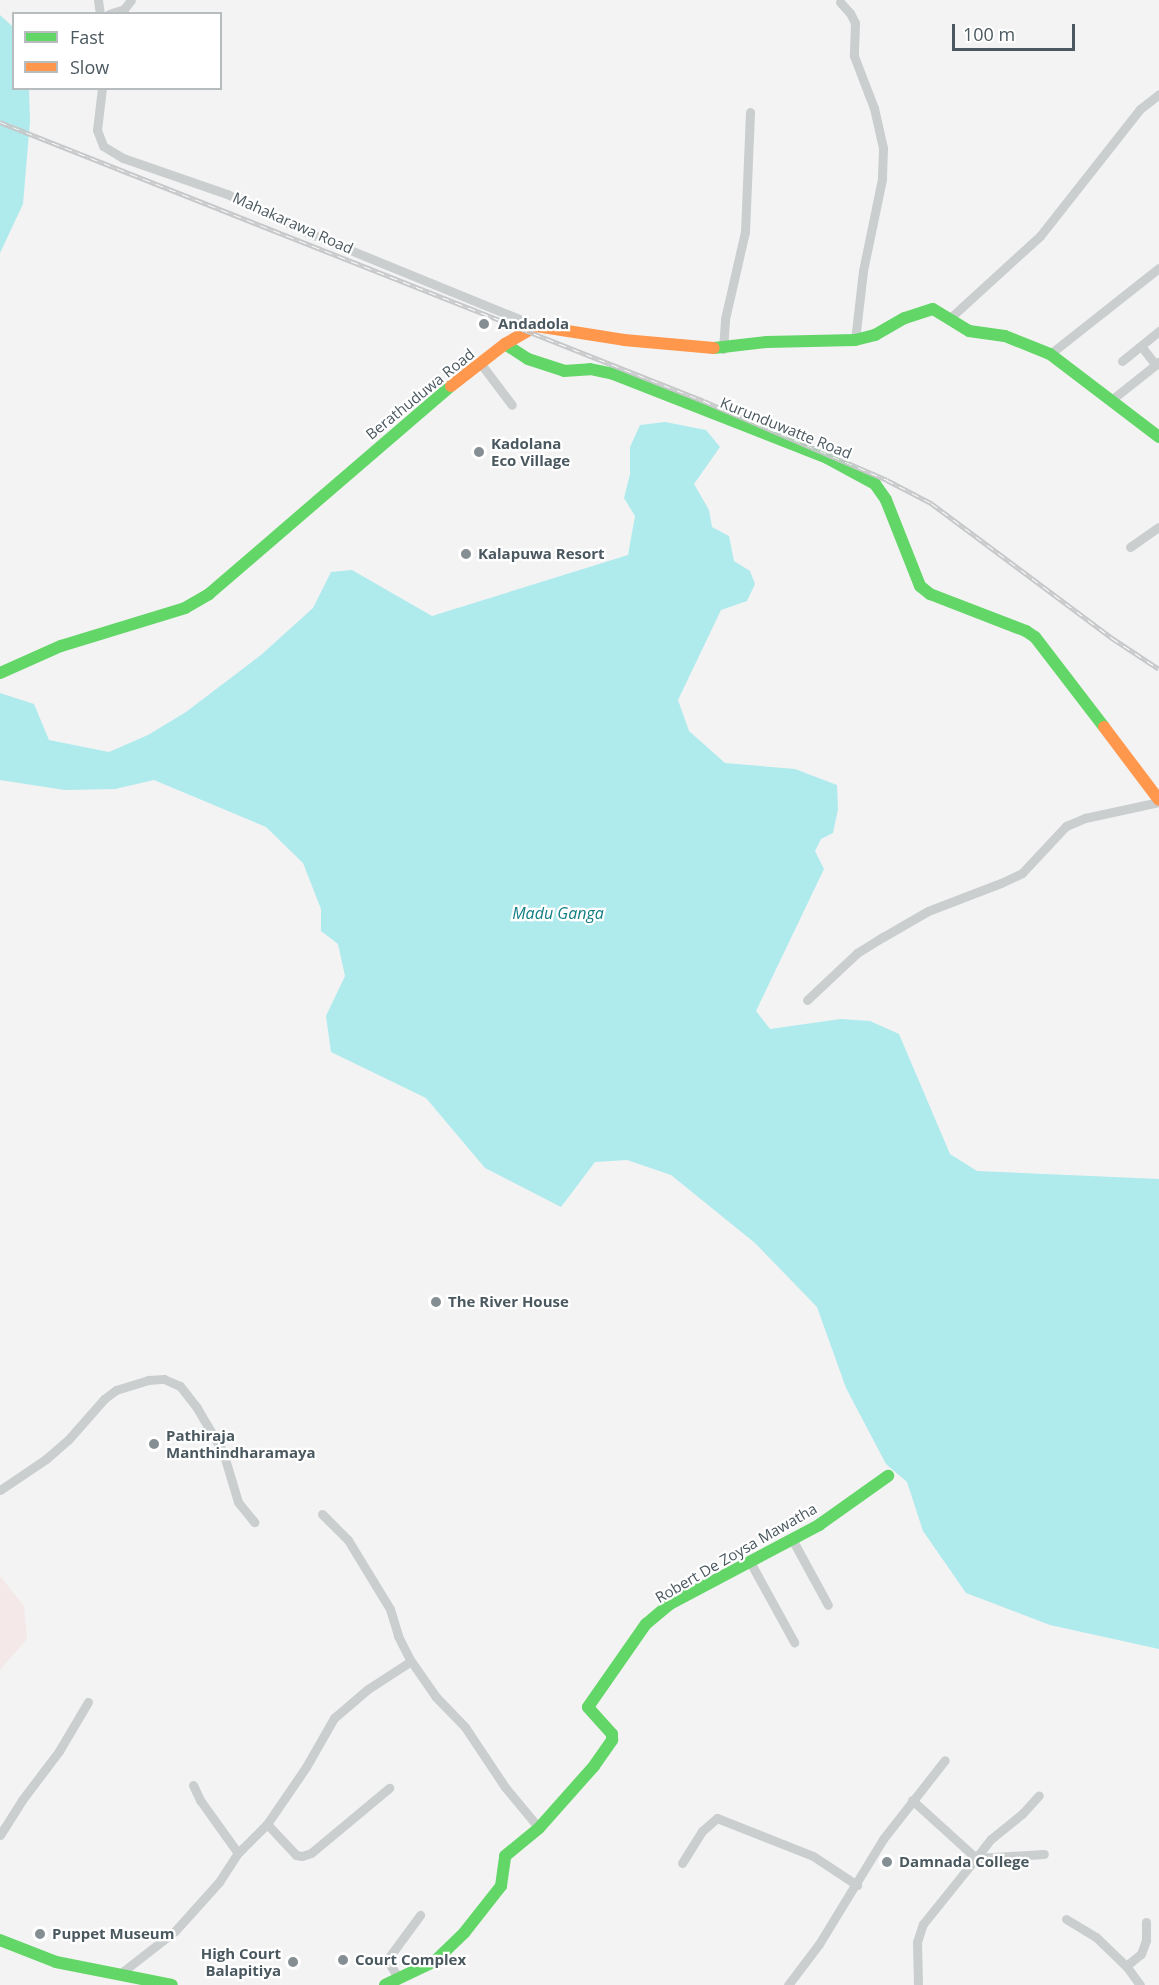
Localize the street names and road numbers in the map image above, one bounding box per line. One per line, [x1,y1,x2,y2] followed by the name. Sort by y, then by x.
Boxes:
[230,188,356,258] street label: Mahakarawa Road
[362,345,478,443] street label: Berathuduwa Road
[718,393,854,463] street label: Kurunduwatte Road
[652,1499,820,1607] street label: Robert De Zoysa Mawatha

